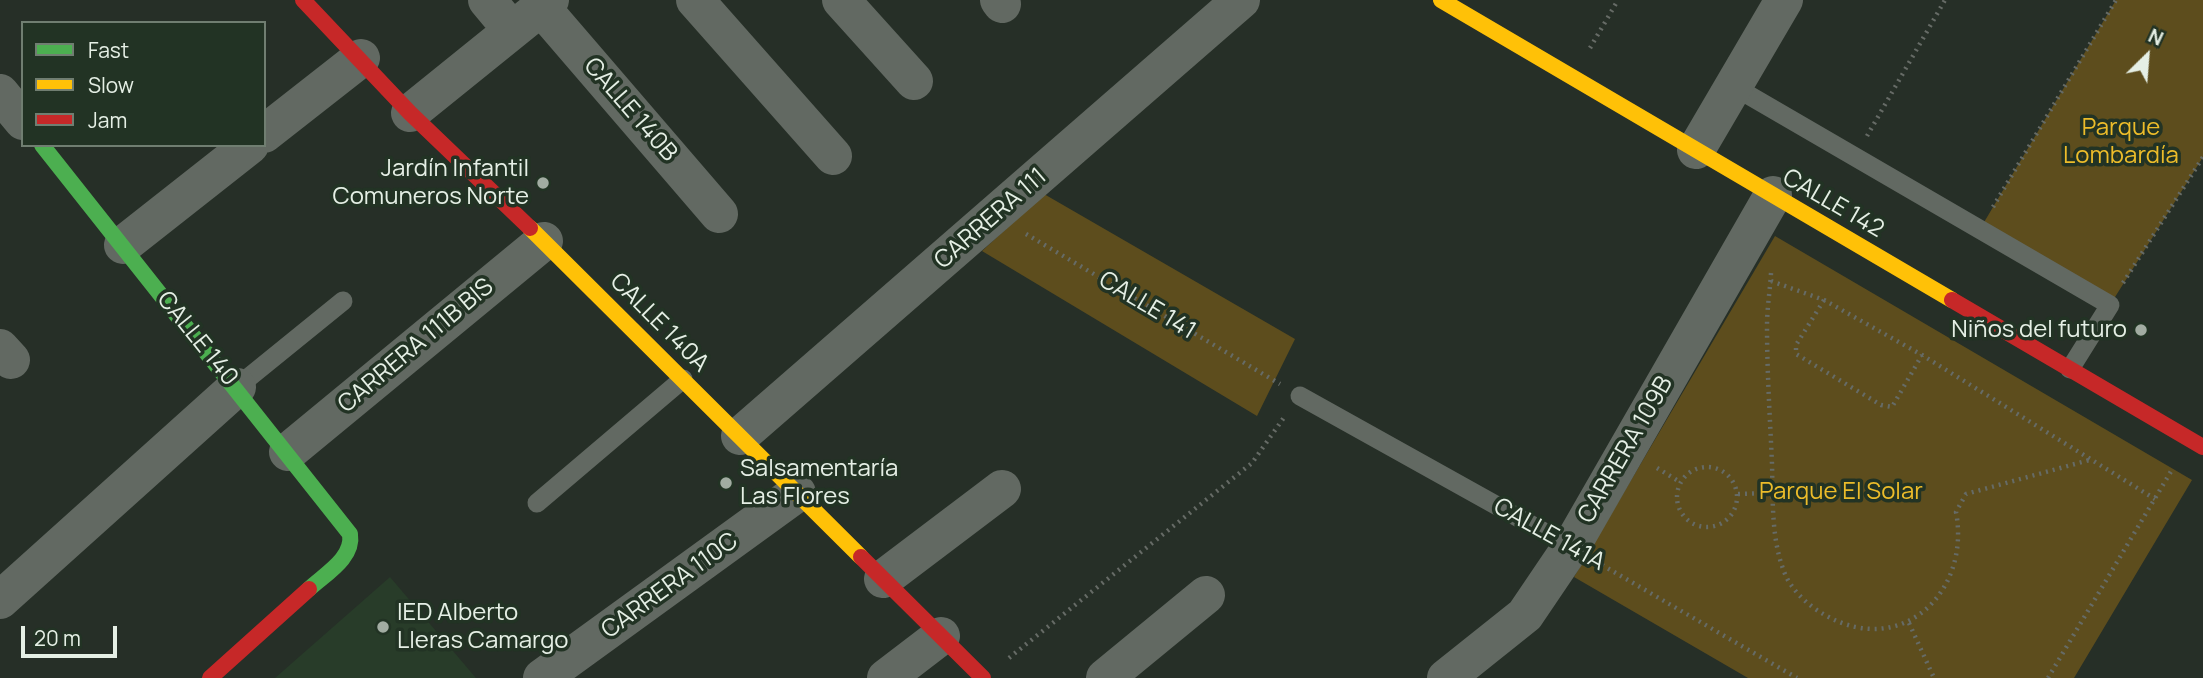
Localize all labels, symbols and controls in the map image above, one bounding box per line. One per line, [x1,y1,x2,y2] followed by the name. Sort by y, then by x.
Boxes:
[21,21,266,147] legend
[2112,21,2182,91] north arrow
[2144,22,2168,52] text: N
[88,36,129,64] text: Fast
[577,52,683,168] street label: CALLE 140B
[88,71,134,99] text: Slow
[88,106,127,134] text: Jam
[2063,114,2179,170] park label: Parque Lombardía
[332,155,529,211] place label: Jardín Infantil Comuneros Norte
[929,163,1053,275] street label: CARRERA 111
[1777,164,1889,244] street label: CALLE 142
[535,175,551,191] marker: Jardín Infantil Comuneros Norte
[1093,266,1201,346] street label: CALLE 141
[603,267,715,379] street label: CALLE 140A
[333,273,499,419] street label: CARRERA 111B BIS
[150,286,244,392] street label: CALLE 140
[1951,316,2127,344] place label: Niños del futuro
[2133,322,2149,338] marker: Niños del futuro
[1572,372,1680,528] street label: CARRERA 109B
[740,455,898,511] place label: Salsamentaría Las Flores
[718,475,734,491] marker: Salsamentaría Las Flores
[1759,478,1923,506] park label: Parque El Solar
[1488,493,1610,577] street label: CALLE 141A
[596,527,744,645] street label: CARRERA 110C
[397,599,569,655] place label: IED Alberto Lleras Camargo
[24,612,121,656] scale bar
[375,619,391,635] marker: IED Alberto Lleras Camargo
[34,624,81,652] text: 20 m

